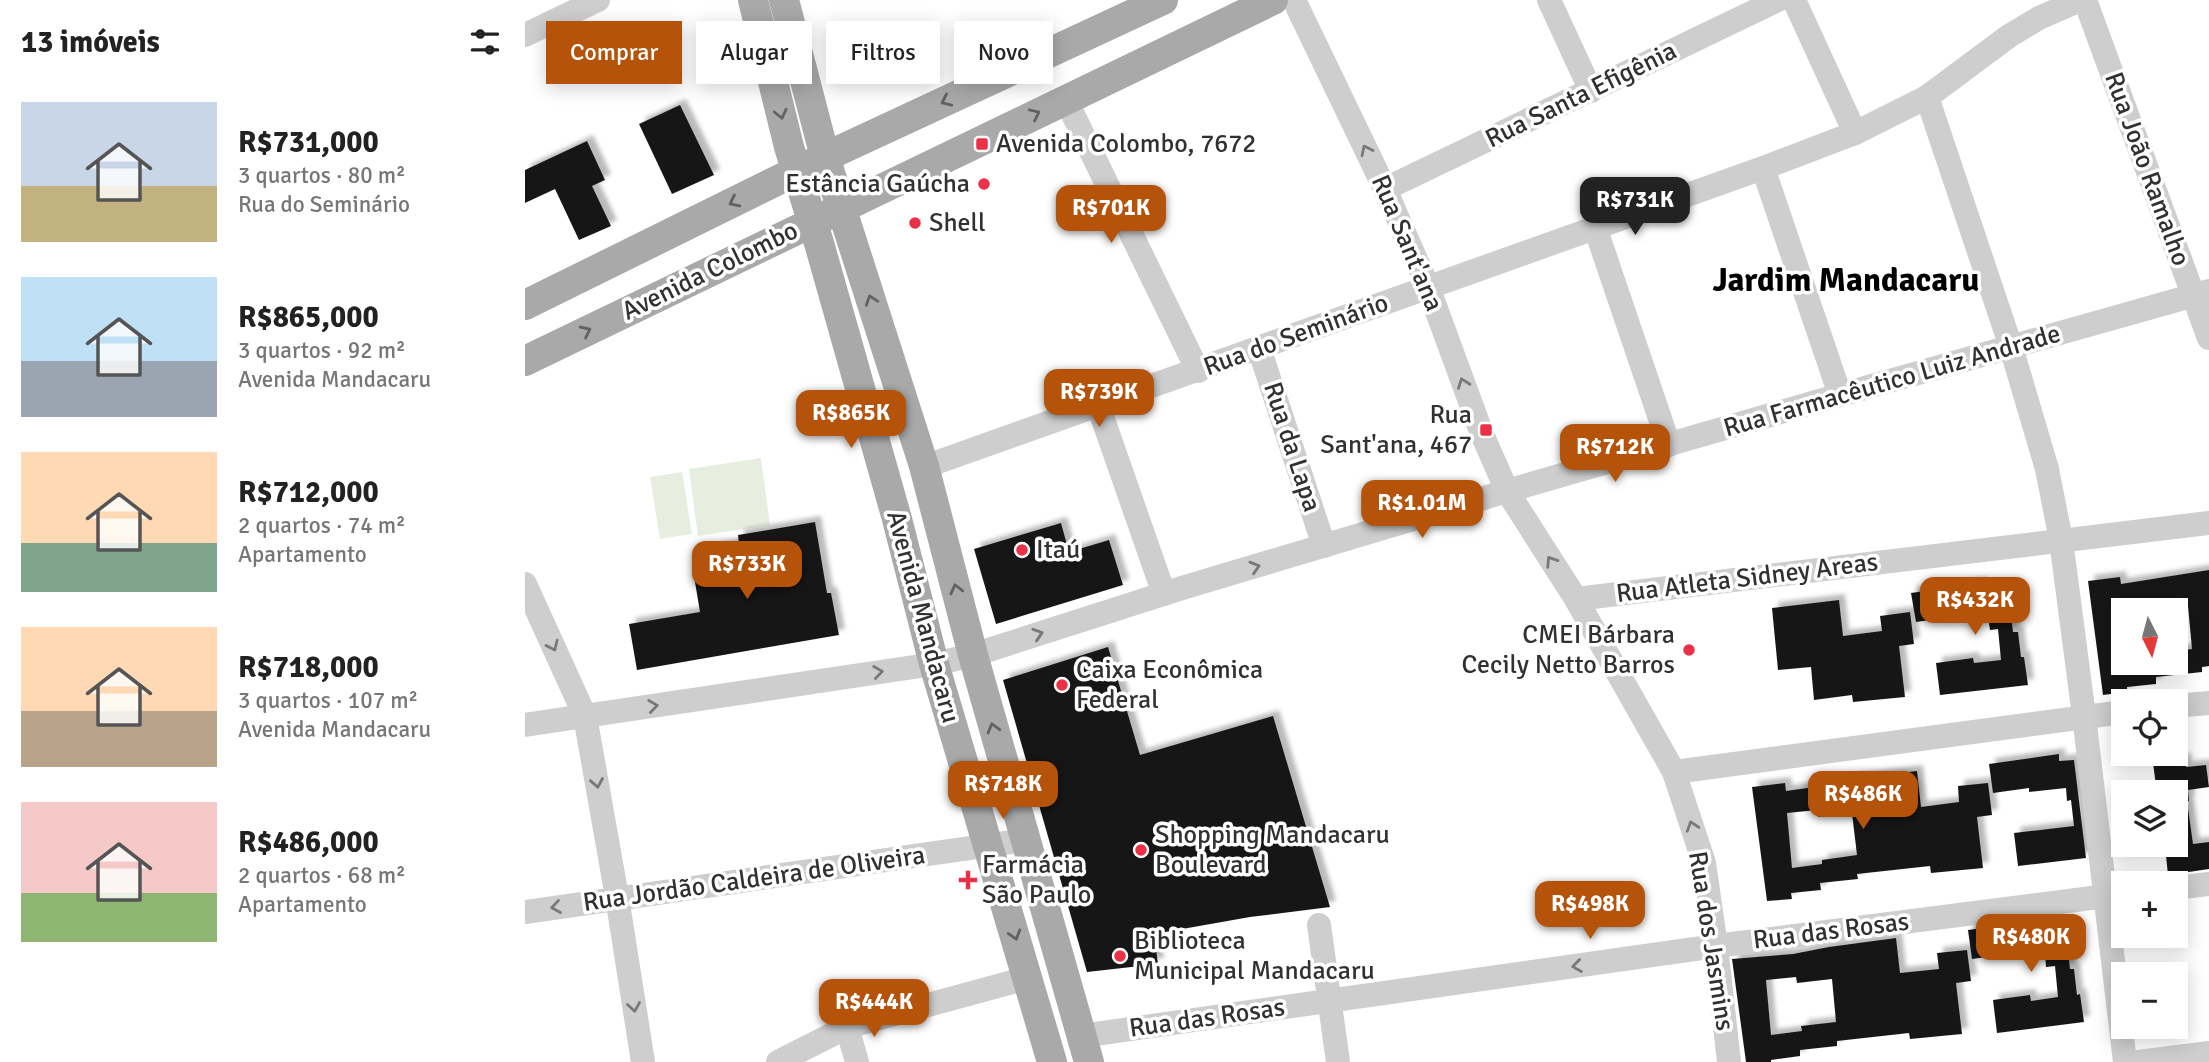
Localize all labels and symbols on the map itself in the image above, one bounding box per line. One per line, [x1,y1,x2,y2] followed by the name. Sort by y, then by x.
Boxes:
[1480,35,1682,155] street label: Rua Santa Efigênia
[2097,68,2197,270] street label: Rua João Ramalho
[941,93,953,107] one-way arrow
[773,108,787,120] one-way arrow
[1028,108,1040,122] one-way arrow
[996,128,1256,160] place label: Avenida Colombo, 7672
[974,136,990,152] marker: Avenida Colombo, 7672
[1360,145,1374,157] one-way arrow
[785,168,970,200] place label: Estância Gaúcha
[1364,170,1450,316] street label: Rua Sant'ana
[976,176,992,192] marker: Estância Gaúcha
[1578,177,1692,237] pin: R$731K
[1054,186,1168,245] pin: R$701K
[729,193,741,207] one-way arrow
[929,207,986,239] place label: Shell
[617,215,803,327] street label: Avenida Colombo
[907,215,923,231] marker: Shell
[1713,260,1979,301] district label: Jardim Mandacaru
[1199,287,1393,383] street label: Rua do Seminário
[865,295,879,307] one-way arrow
[1720,318,2064,444] street label: Rua Farmacêutico Luiz Andrade
[579,326,591,340] one-way arrow
[1042,370,1156,429] pin: R$739K
[1457,377,1471,389] one-way arrow
[1256,378,1328,516] street label: Rua da Lapa
[794,391,908,450] pin: R$865K
[1320,399,1472,461] place label: Rua Sant'ana, 467
[1478,422,1494,438] marker: Rua Sant'ana, 467
[1558,424,1672,484] pin: R$712K
[1357,480,1487,540] pin: R$1.01M
[879,507,967,727] street label: Avenida Mandacaru
[1036,534,1080,566] place label: Itaú
[690,542,804,601] pin: R$733K
[1014,542,1030,558] marker: Itaú
[1614,546,1880,610] street label: Rua Atleta Sidney Areas
[1547,555,1560,568] one-way arrow
[1248,560,1260,575] one-way arrow
[1918,578,2032,637] pin: R$432K
[950,583,964,595] one-way arrow
[2111,598,2187,676] north arrow
[1461,619,1675,681] place label: CMEI Bárbara Cecily Netto Barros
[1031,628,1043,643] one-way arrow
[545,639,559,651] one-way arrow
[1681,642,1697,658] marker: CMEI Bárbara Cecily Netto Barros
[1076,654,1263,716] place label: Caixa Econômica Federal
[872,665,884,680] one-way arrow
[1054,677,1070,693] marker: Caixa Econômica Federal
[647,698,659,713] one-way arrow
[987,722,1002,734] one-way arrow
[946,762,1060,821] pin: R$718K
[1806,772,1920,831] pin: R$486K
[589,777,604,789] one-way arrow
[1155,819,1390,881] place label: Shopping Mandacaru Boulevard
[1685,820,1700,832] one-way arrow
[581,839,927,919] street label: Rua Jordão Caldeira de Oliveira
[1133,842,1149,858] marker: Shopping Mandacaru Boulevard
[982,849,1091,911] place label: Farmácia São Paulo
[1681,849,1741,1033] street label: Rua dos Jasmins
[960,872,976,888] marker: Farmácia São Paulo
[1533,881,1647,941] pin: R$498K
[550,899,562,914] one-way arrow
[1751,906,1911,956] street label: Rua das Rosas
[1974,914,2088,974] pin: R$480K
[1134,925,1375,987] place label: Biblioteca Municipal Mandacaru
[1006,929,1021,941] one-way arrow
[1112,948,1128,964] marker: Biblioteca Municipal Mandacaru
[1571,958,1583,973] one-way arrow
[817,979,931,1039] pin: R$444K
[1127,991,1287,1045] street label: Rua das Rosas
[627,1001,642,1013] one-way arrow

